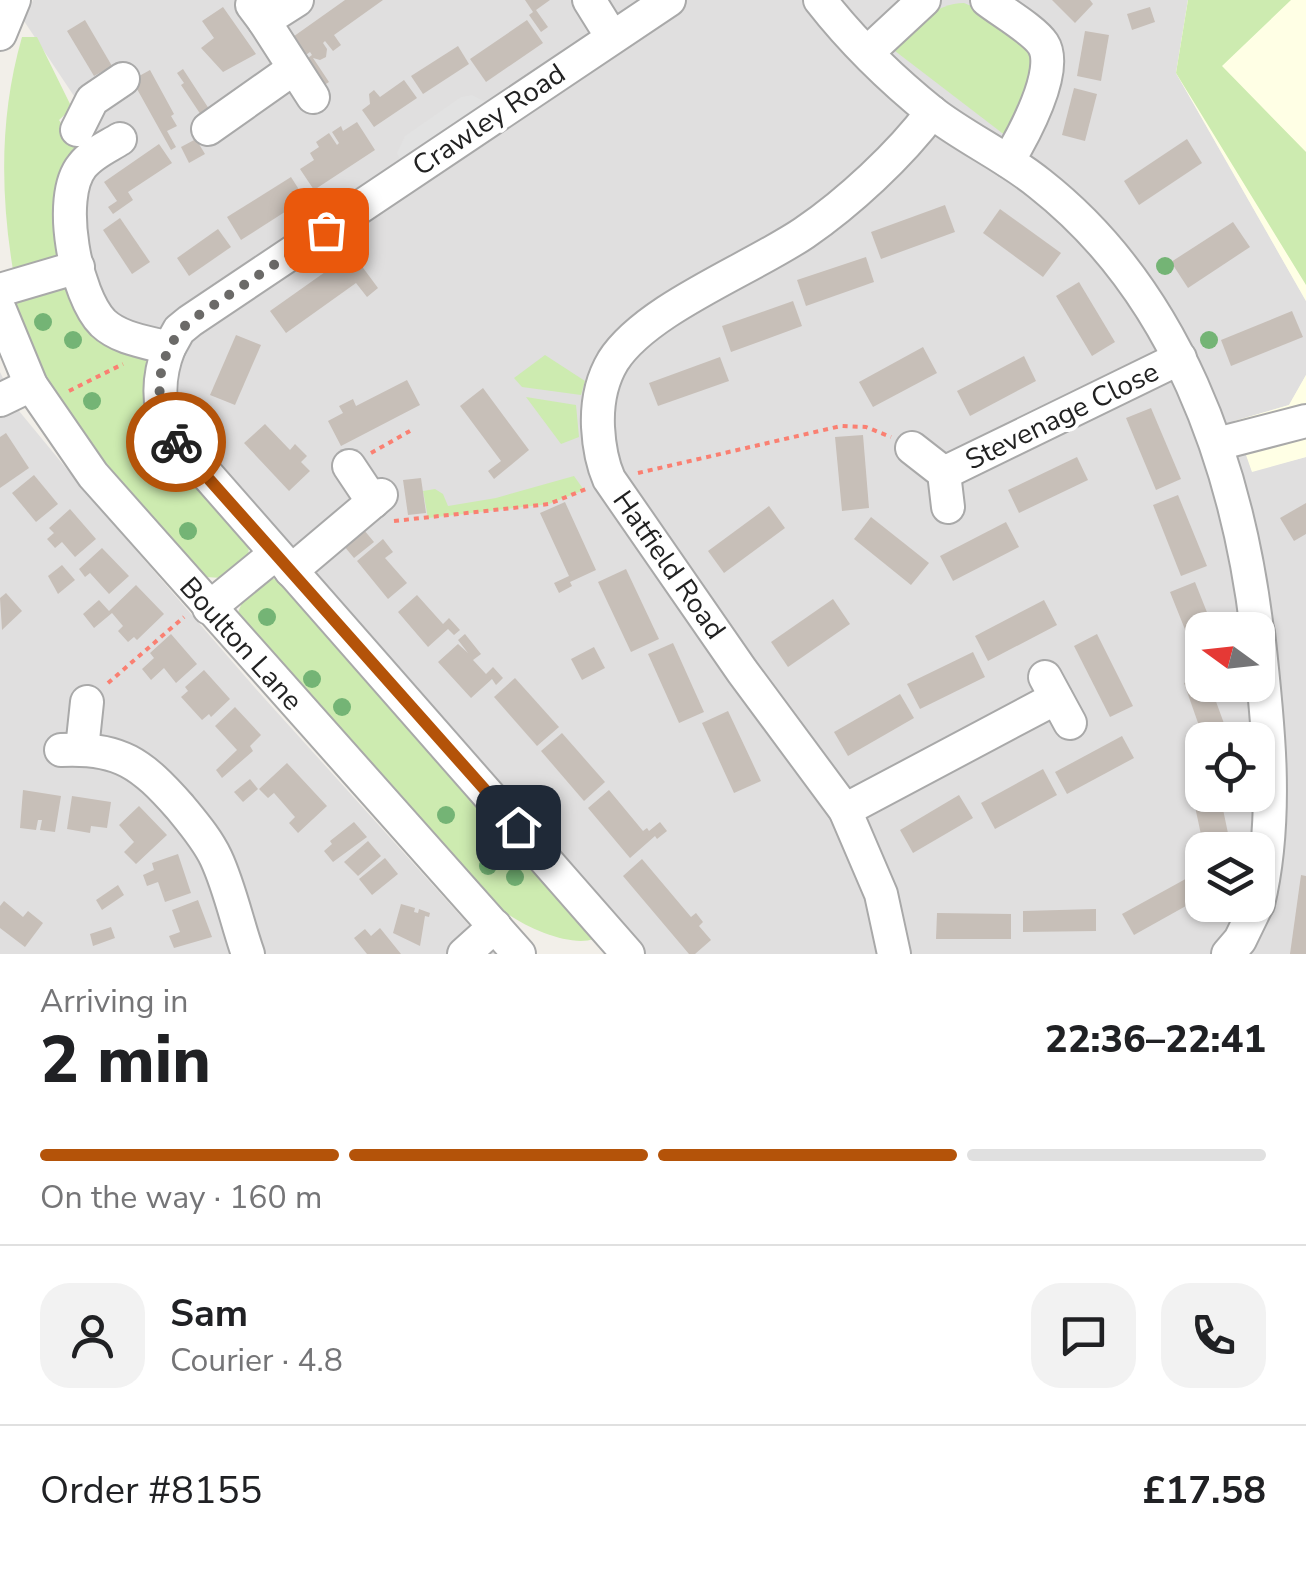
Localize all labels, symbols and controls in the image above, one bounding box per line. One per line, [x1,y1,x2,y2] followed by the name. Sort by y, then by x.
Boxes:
[405,55,573,185] street label: Crawley Road
[284,188,369,273] pin
[299,203,354,258] icon: bag
[959,353,1165,479] street label: Stevenage Close
[126,392,226,492] courier
[149,415,204,470] icon: bike
[604,483,734,647] street label: Hatfield Road
[171,569,311,719] street label: Boulton Lane
[1185,612,1275,702] north arrow
[1185,612,1275,922] map controls
[1185,722,1275,812] button: locate
[476,785,561,870] pin
[491,800,546,855] icon: home
[1185,832,1275,922] button: layers
[40,980,188,1023] text: Arriving in
[1045,1014,1266,1065] text: 22:36–22:41
[40,1016,211,1105] text: 2 min
[40,1176,322,1219] text: On the way · 160 m
[40,1283,145,1388] button: person
[1031,1283,1136,1388] button: chat
[1161,1283,1266,1388] button: phone
[170,1288,248,1339] text: Sam
[170,1339,343,1382] text: Courier · 4.8
[40,1465,262,1516] text: Order #8155
[1143,1465,1266,1516] text: £17.58

